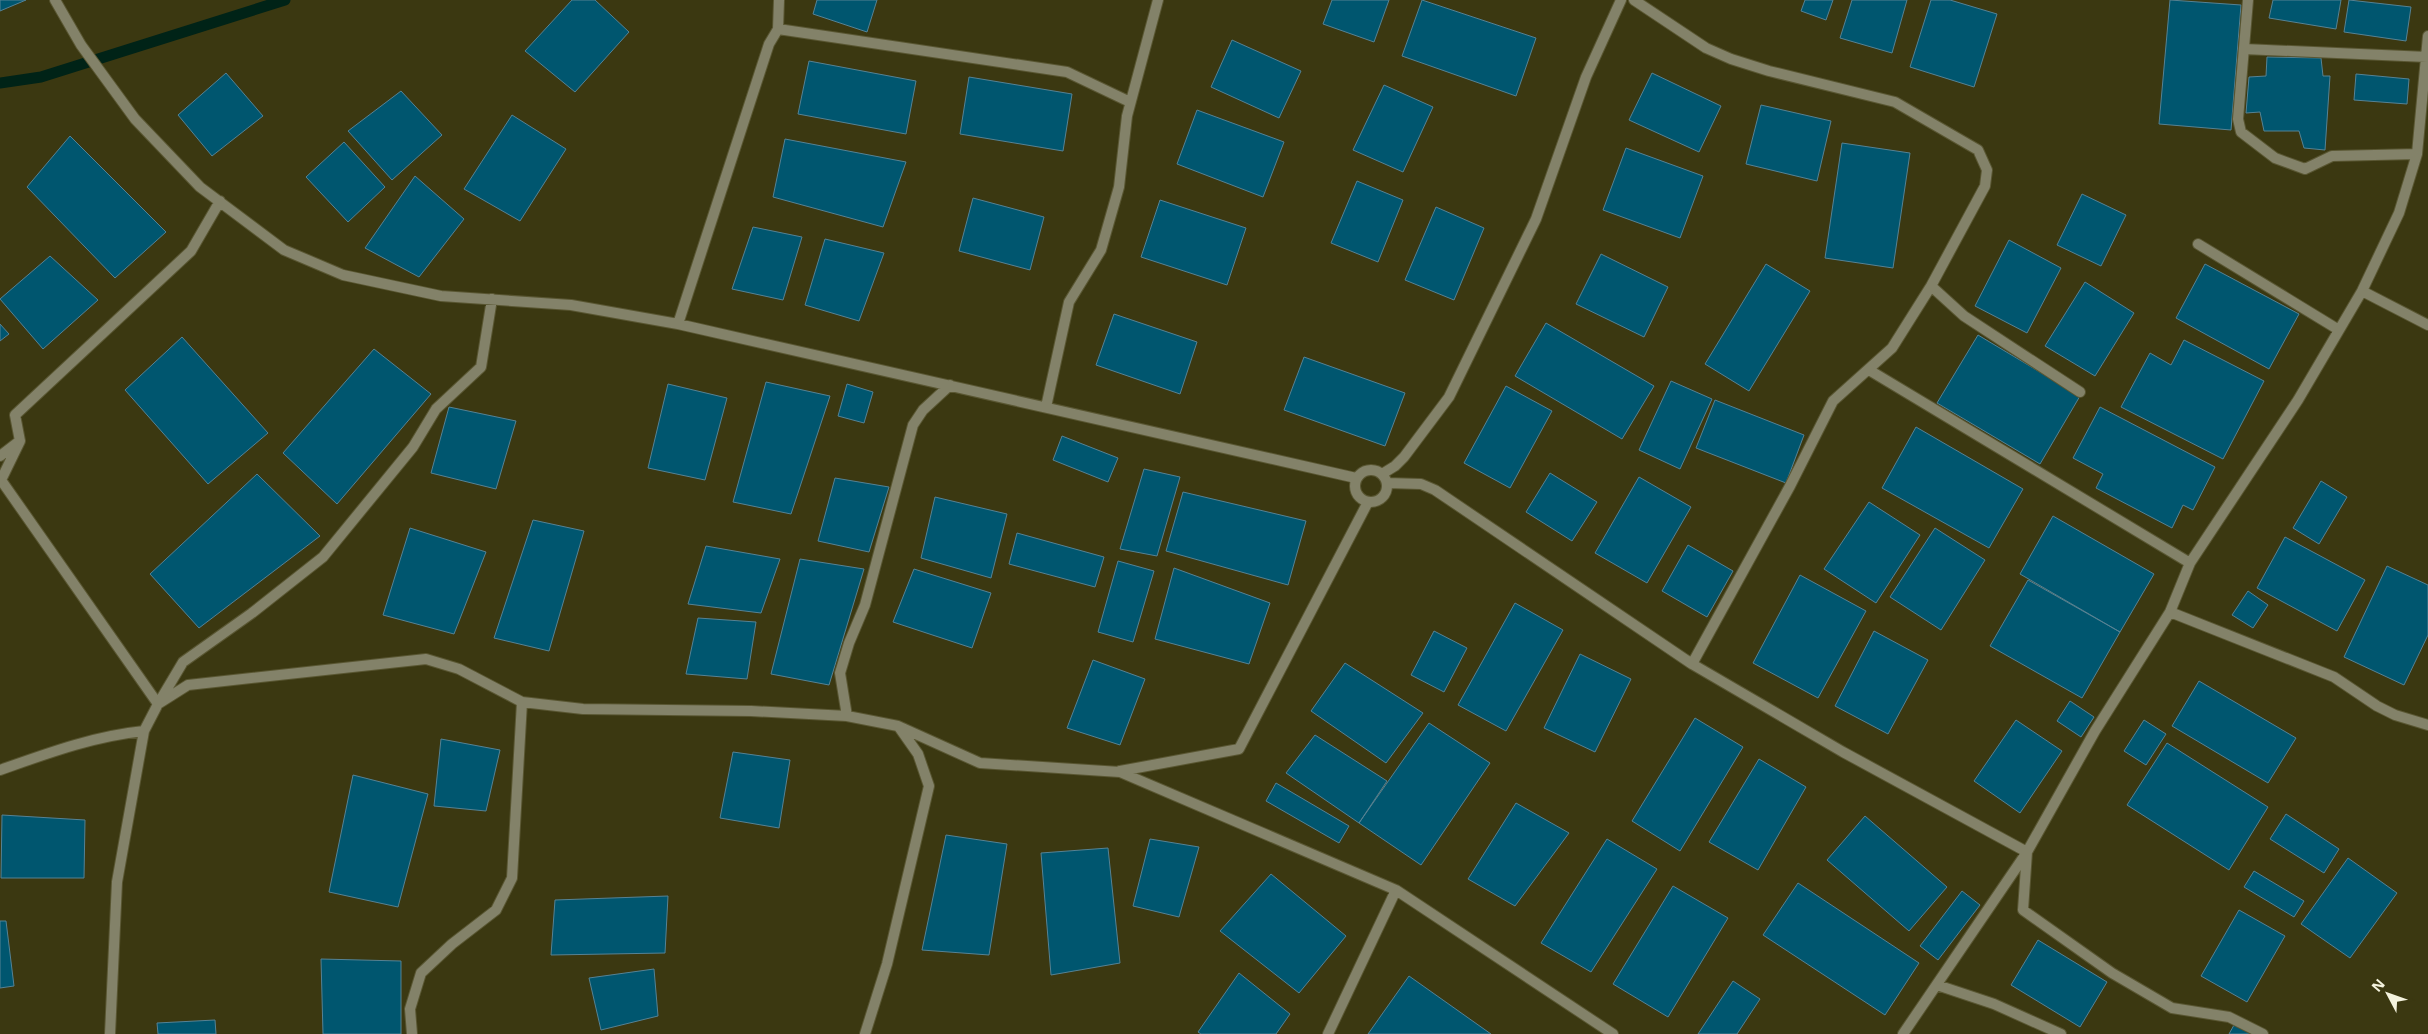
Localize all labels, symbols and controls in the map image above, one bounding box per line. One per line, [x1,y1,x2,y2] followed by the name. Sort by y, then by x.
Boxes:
[2363,969,2413,1019] north arrow
[2367,975,2389,996] text: N

